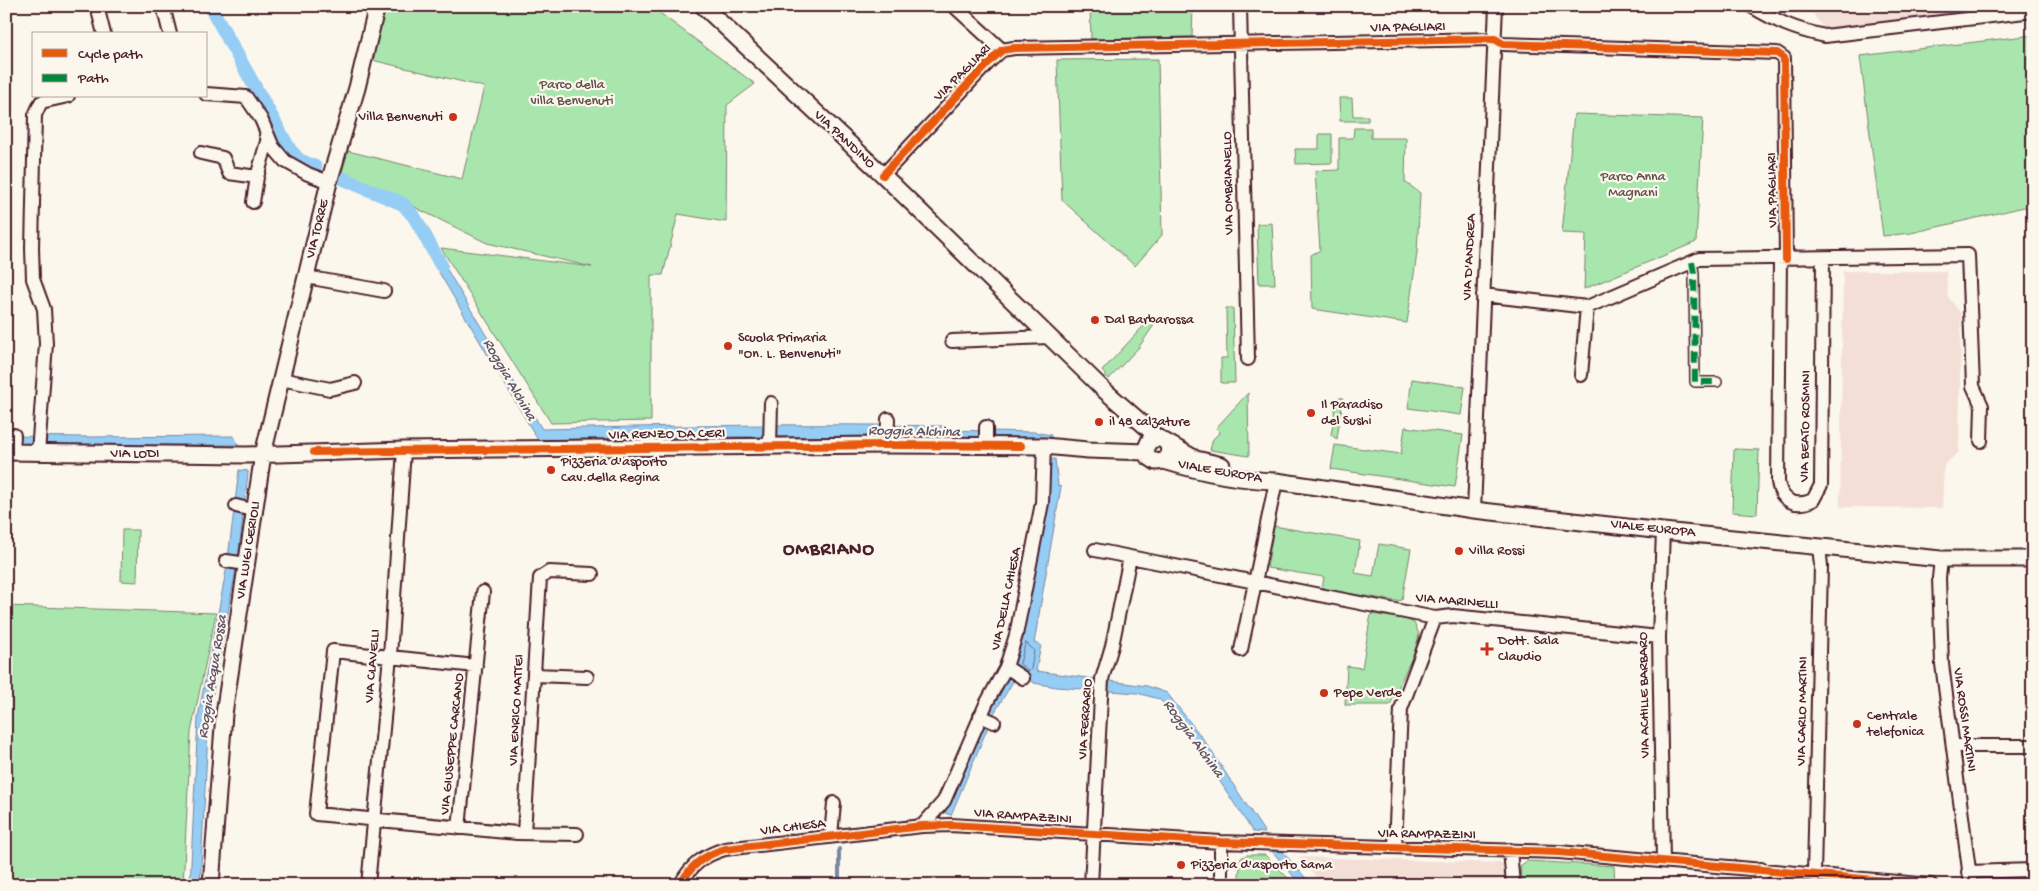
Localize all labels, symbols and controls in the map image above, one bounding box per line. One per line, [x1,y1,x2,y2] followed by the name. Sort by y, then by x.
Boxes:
[1369,19,1446,37] street label: VIA PAGLIARI
[32,32,208,98] legend
[930,40,996,106] street label: VIA PAGLIARI
[78,46,143,64] text: Cycle path
[77,70,109,88] text: Path
[531,77,613,110] park label: Parco della villa Benvenuti
[809,107,879,173] street label: VIA PANDINO
[358,109,443,126] place label: Villa Benvenuti
[447,111,459,123] marker: Villa Benvenuti
[1220,131,1238,236] street label: VIA OMBRIANELLO
[1764,152,1782,229] street label: VIA PAGLIARI
[1599,169,1667,202] park label: Parco Anna Magnani
[302,197,334,261] street label: VIA TORRE
[1459,213,1481,302] street label: VIA D'ANDREA
[1104,312,1195,329] place label: Dal Barbarossa
[1089,314,1101,326] marker: Dal Barbarossa
[738,330,842,363] place label: Scuola Primaria "On. L. Benvenuti"
[478,336,541,426] water label: Roggia Alchina
[722,340,734,352] marker: Scuola Primaria "On. L. Benvenuti"
[1797,370,1815,483] street label: VIA BEATO ROSMINI
[1321,397,1383,430] place label: Il Paradiso del Sushi
[1305,407,1317,419] marker: Il Paradiso del Sushi
[1109,414,1191,431] place label: il 48 calzature
[1093,416,1105,428] marker: il 48 calzature
[868,422,962,442] water label: Roggia Alchina
[608,425,725,445] street label: VIA RENZO DA CERI
[110,446,159,463] street label: VIA LODI
[560,454,667,487] place label: Pizzeria d'asporto Cav.della Regina
[1176,456,1264,488] street label: VIALE EUROPA
[545,464,557,476] marker: Pizzeria d'asporto Cav.della Regina
[233,500,265,601] street label: VIA LUIGI CERIOLI
[1609,516,1697,542] street label: VIALE EUROPA
[783,539,875,562] district label: OMBRIANO
[1468,543,1525,560] place label: Villa Rossi
[988,545,1026,653] street label: VIA DELLA CHIESA
[1453,545,1465,557] marker: Villa Rossi
[1414,590,1499,614] street label: VIA MARINELLI
[194,612,232,740] water label: Roggia Acqua Rossa
[361,628,385,705] street label: VIA CLAVELLI
[1635,631,1655,759] street label: VIA ACHILLE BARBARO
[1497,633,1560,666] place label: Dott. Sala Claudio
[1480,642,1494,656] marker: Dott. Sala Claudio
[506,654,528,767] street label: VIA ENRICO MATTEI
[1794,656,1812,767] street label: VIA CARLO MARTINI
[1948,666,1980,773] street label: VIA ROSSI MARTINI
[437,672,469,817] street label: VIA GIUSEPPE CARCANO
[1075,678,1097,761] street label: VIA FERRARIO
[1333,685,1403,702] place label: Pepe Verde
[1318,687,1330,699] marker: Pepe Verde
[1159,697,1228,783] water label: Roggia Alchina
[1866,708,1925,741] place label: Centrale telefonica
[1851,718,1863,730] marker: Centrale telefonica
[973,805,1072,829] street label: VIA RAMPAZZINI
[759,816,827,841] street label: VIA CHIESA
[1377,826,1476,844] street label: VIA RAMPAZZINI
[1190,857,1334,874] place label: Pizzeria d'asporto Sama
[1175,859,1187,871] marker: Pizzeria d'asporto Sama

